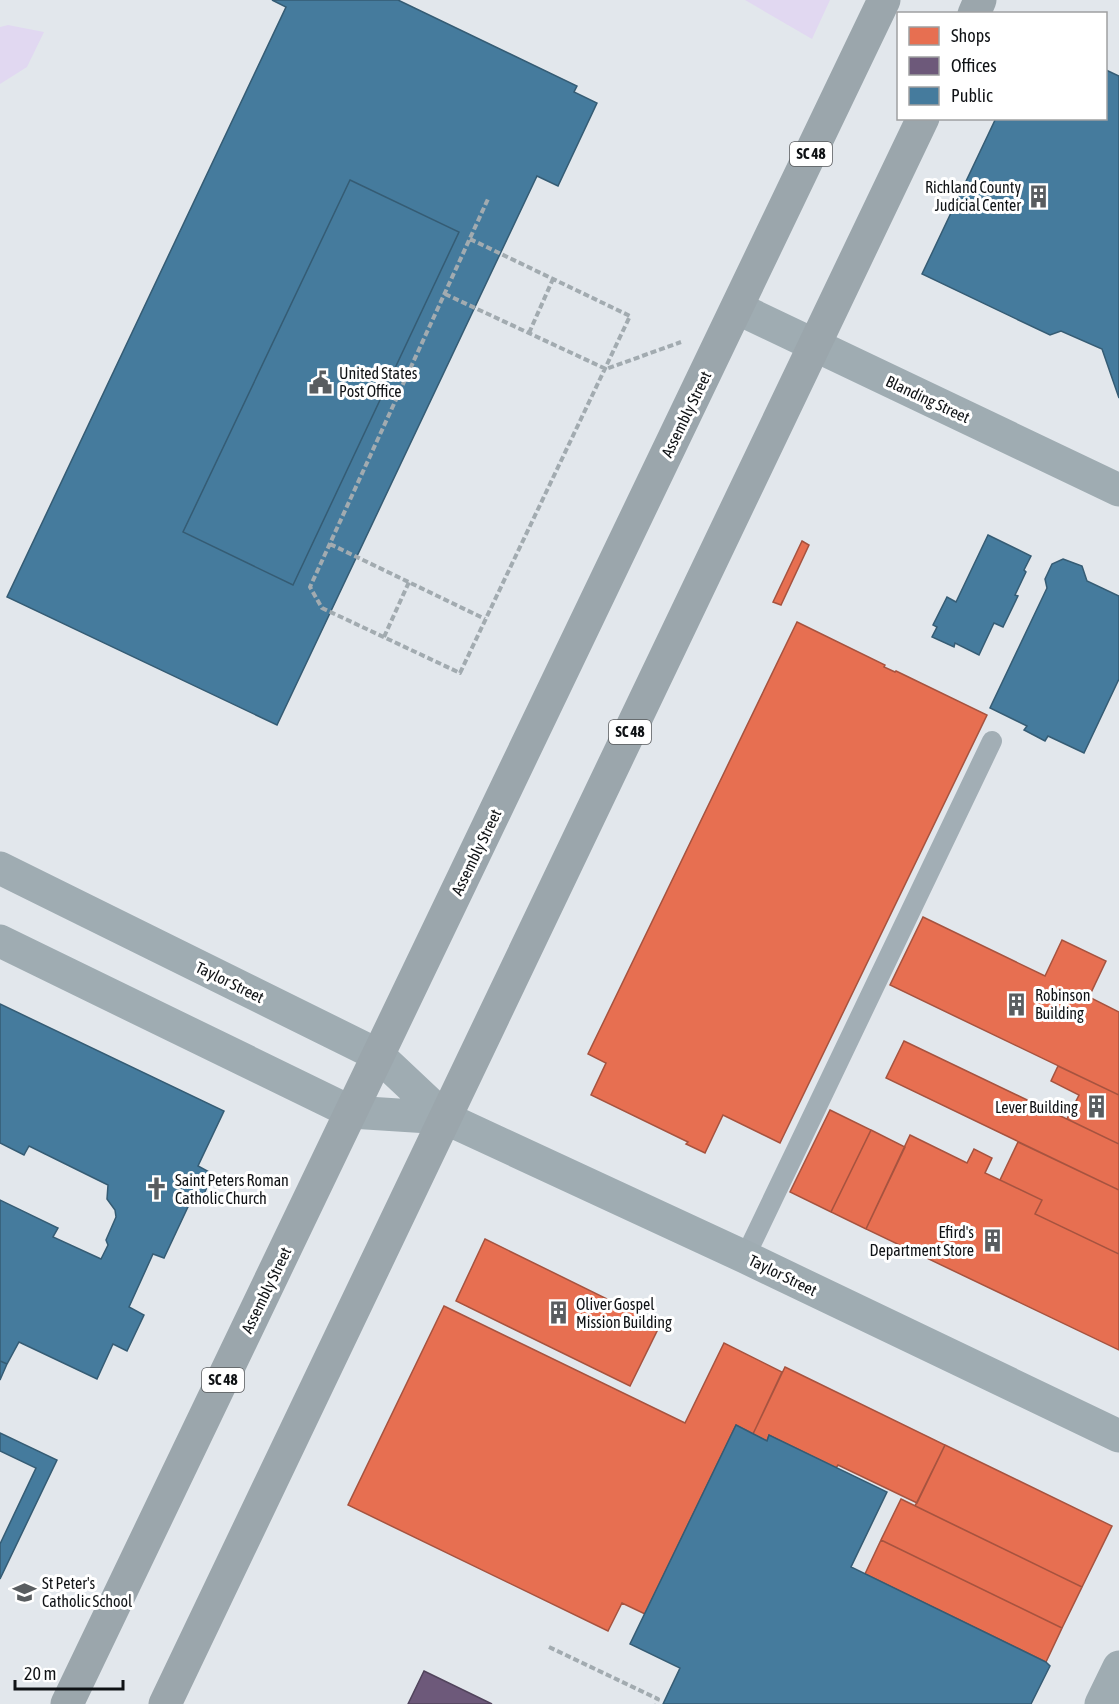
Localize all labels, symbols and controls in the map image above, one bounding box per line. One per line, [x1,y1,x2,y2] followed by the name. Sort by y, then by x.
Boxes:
[897,12,1107,120] legend
[951,25,991,46] text: Shops
[951,55,997,76] text: Offices
[951,85,993,106] text: Public
[790,142,832,166] road number: SC 48
[925,178,1021,214] place label: Richland County Judicial Center
[1026,183,1052,209] building icon: Richland County Judicial Center
[339,364,418,400] place label: United States Post Office
[657,368,716,460] street label: Assembly Street
[308,369,334,395] public building icon: United States Post Office
[883,372,973,427] street label: Blanding Street
[609,720,651,744] road number: SC 48
[447,806,506,898] street label: Assembly Street
[193,958,267,1007] street label: Taylor Street
[1035,986,1090,1023] place label: Robinson Building
[1004,991,1030,1017] building icon: Robinson Building
[1083,1094,1109,1120] building icon: Lever Building
[995,1098,1078,1117] place label: Lever Building
[175,1171,289,1207] place label: Saint Peters Roman Catholic Church
[144,1176,170,1202] church icon: Saint Peters Roman Catholic Church
[870,1223,974,1260] place label: Efird's Department Store
[979,1228,1005,1254] building icon: Efird's Department Store
[237,1244,296,1336] street label: Assembly Street
[746,1251,820,1300] street label: Taylor Street
[576,1295,672,1332] place label: Oliver Gospel Mission Building
[545,1300,571,1326] building icon: Oliver Gospel Mission Building
[202,1368,244,1392] road number: SC 48
[42,1574,133,1610] place label: St Peter's Catholic School
[11,1579,37,1605] school or university icon: St Peter's Catholic School
[15,1653,123,1691] scale bar
[24,1663,56,1684] text: 20 m

